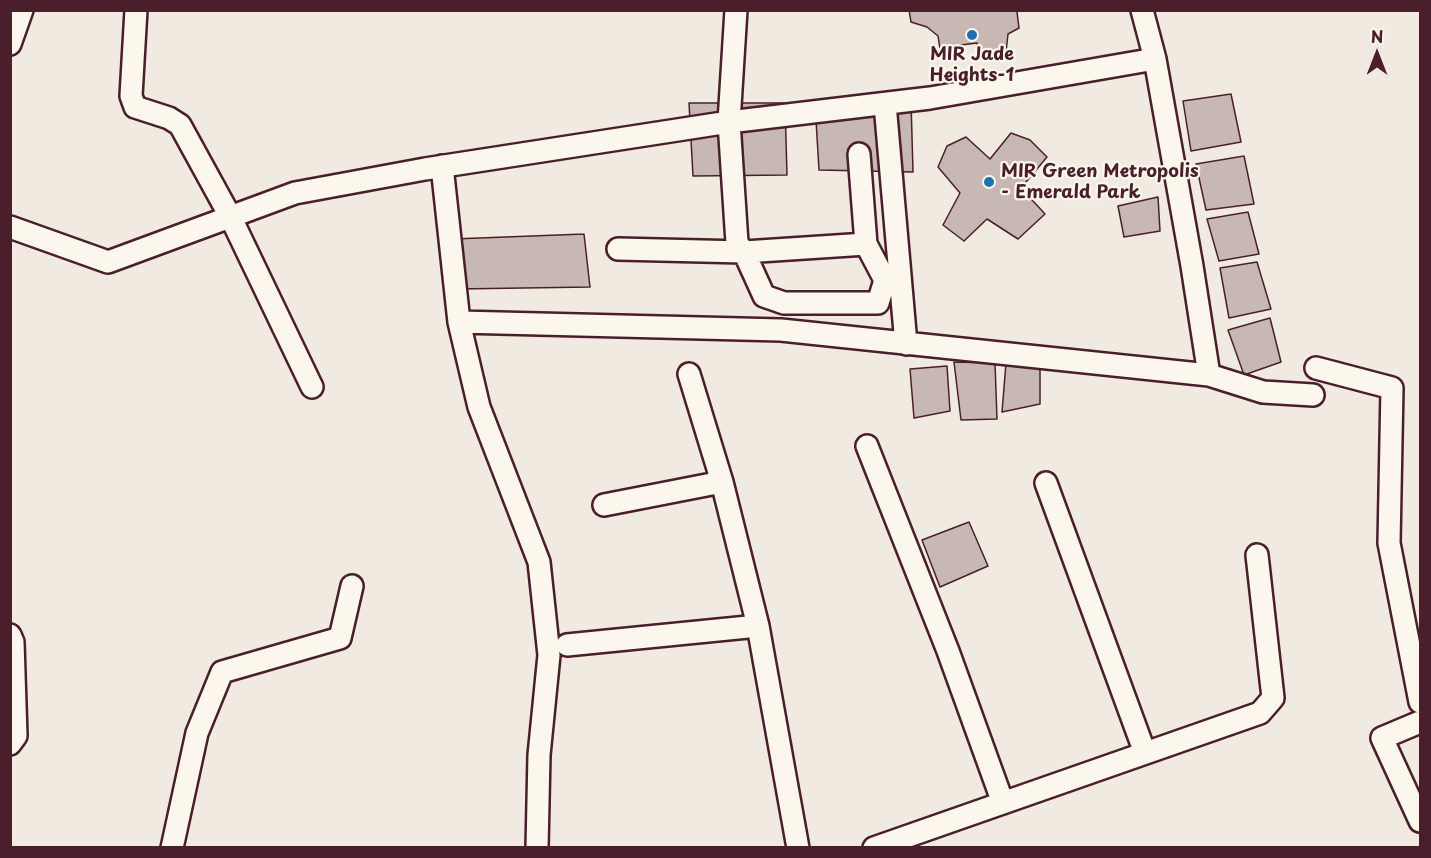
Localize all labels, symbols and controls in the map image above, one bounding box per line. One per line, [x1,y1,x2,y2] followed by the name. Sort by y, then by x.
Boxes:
[1347,24,1407,84] north arrow
[1371,24,1383,48] text: N
[965,28,979,42] marker: MIR Jade Heights-1
[930,44,1014,86] place label: MIR Jade Heights-1
[1001,161,1199,204] place label: MIR Green Metropolis - Emerald Park
[982,175,996,189] marker: MIR Green Metropolis - Emerald Park

